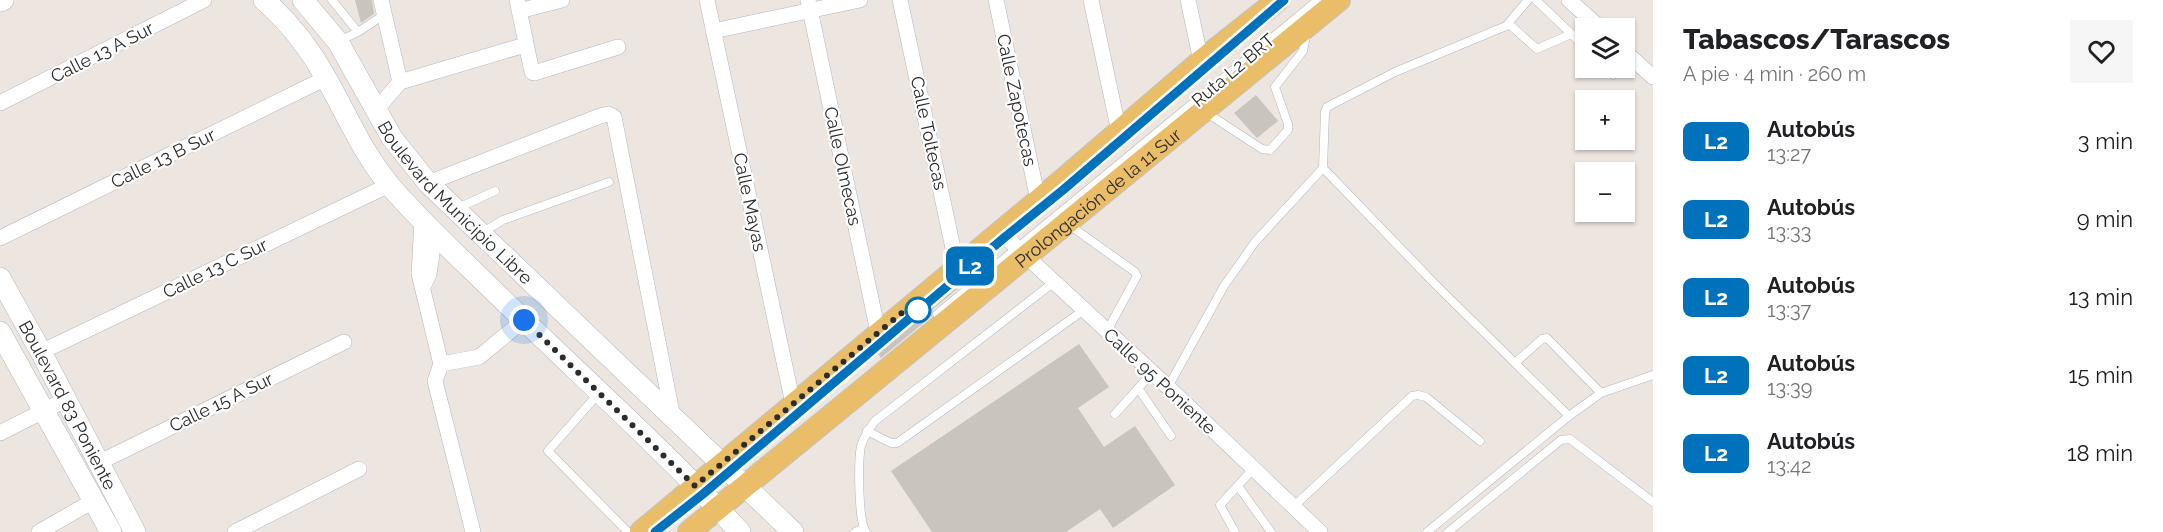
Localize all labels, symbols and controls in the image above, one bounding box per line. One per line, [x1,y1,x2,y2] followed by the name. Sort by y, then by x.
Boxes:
[47,17,158,87] street label: Calle 13 A Sur
[1575,18,1635,222] map controls
[1575,18,1635,78] button: layers
[2070,20,2133,83] button: heart
[1683,23,1950,56] text: Tabascos/Tarascos
[1187,29,1279,111] street label: Ruta L2 BRT
[993,32,1041,168] street label: Calle Zapotecas
[1683,62,1866,86] text: A pie · 4 min · 260 m
[907,74,951,192] street label: Calle Toltecas
[1575,90,1635,150] button: +
[820,105,866,228] street label: Calle Olmecas
[1767,116,1855,142] text: Autobús
[374,117,538,288] street label: Boulevard Municipio Libre
[107,123,219,192] street label: Calle 13 B Sur
[1010,123,1185,272] street label: Prolongación de la 11 Sur
[2078,128,2133,154] text: 3 min
[1704,129,1728,154] text: L2
[1767,142,1811,166] text: 13:27
[729,151,771,254] street label: Calle Mayas
[1575,162,1635,222] button: −
[1767,194,1855,220] text: Autobús
[2077,206,2133,232] text: 9 min
[1704,207,1728,232] text: L2
[1767,220,1811,244] text: 13:33
[159,233,271,302] street label: Calle 13 C Sur
[943,246,997,286] line badge: L2
[958,254,982,279] text: L2
[1767,272,1855,298] text: Autobús
[2068,284,2133,310] text: 13 min
[1704,285,1728,310] text: L2
[905,297,931,323] unlabelled marker
[1767,298,1811,322] text: 13:37
[509,305,539,335] your location
[15,317,122,493] street label: Boulevard 83 Poniente
[1100,324,1221,439] street label: Calle 95 Poniente
[1767,350,1855,376] text: Autobús
[2068,362,2133,388] text: 15 min
[1704,363,1728,388] text: L2
[166,368,277,436] street label: Calle 15 A Sur
[1767,376,1812,400] text: 13:39
[1767,428,1855,454] text: Autobús
[2067,440,2133,466] text: 18 min
[1704,441,1728,466] text: L2
[1767,454,1811,478] text: 13:42

